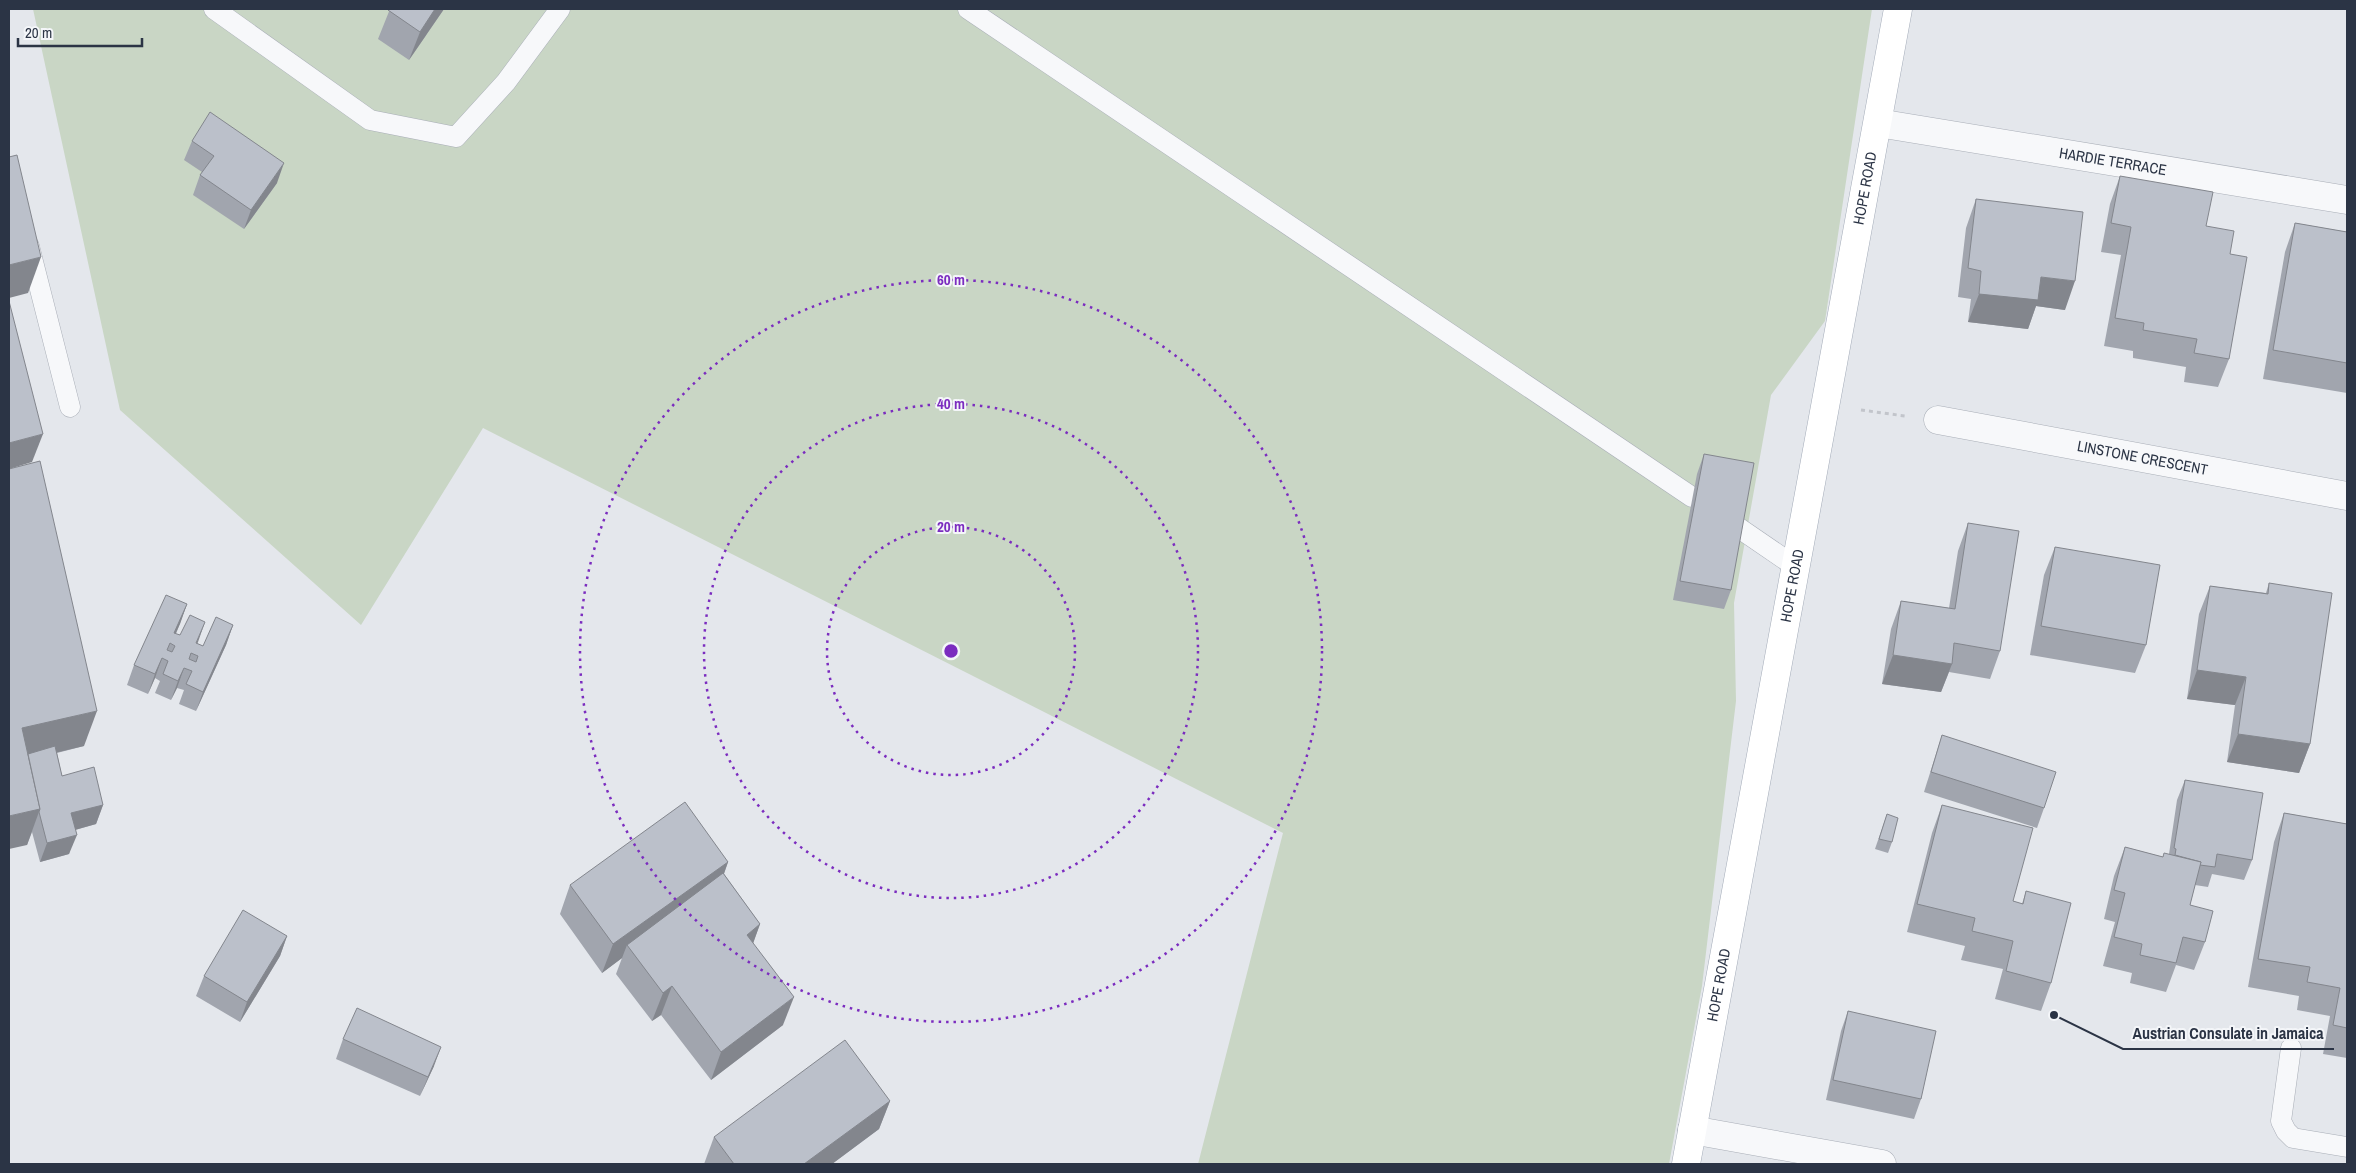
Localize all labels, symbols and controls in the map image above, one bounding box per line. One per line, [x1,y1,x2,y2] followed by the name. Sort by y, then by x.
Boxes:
[18,15,141,47] scale bar
[25,22,52,43] text: 20 m
[2058,142,2168,180] street label: HARDIE TERRACE
[1848,150,1882,226] street label: HOPE ROAD
[937,269,965,290] text: 60 m
[937,393,965,414] text: 40 m
[2076,435,2210,480] street label: LINSTONE CRESCENT
[937,516,965,537] text: 20 m
[1775,547,1809,624] street label: HOPE ROAD
[942,642,960,660] centre of rings
[1701,947,1735,1023] street label: HOPE ROAD
[2123,1018,2334,1049] callout: Austrian Consulate in Jamaica
[2132,1022,2324,1044] text: Austrian Consulate in Jamaica

